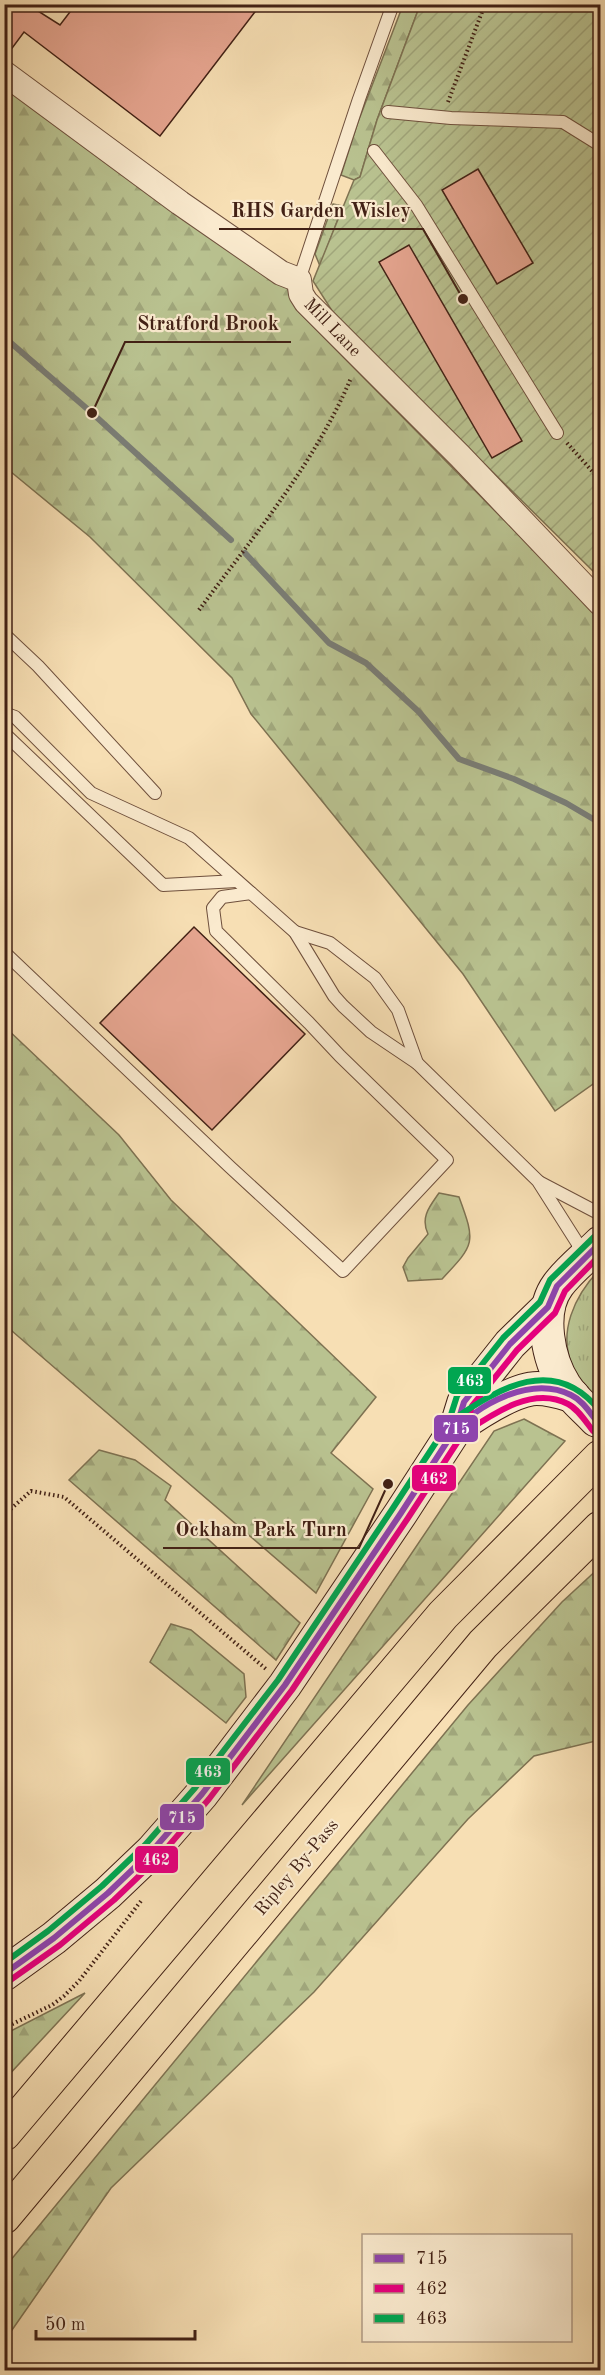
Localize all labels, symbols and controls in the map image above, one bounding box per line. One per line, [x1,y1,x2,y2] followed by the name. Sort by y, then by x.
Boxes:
[219,191,423,229] callout: RHS Garden Wisley
[231,202,411,222] text: RHS Garden Wisley
[300,295,364,360] street label: Mill Lane
[125,304,291,342] callout: Stratford Brook
[137,315,279,335] text: Stratford Brook
[447,1366,492,1395] line badge: 463
[456,1374,484,1390] text: 463
[433,1414,479,1443] line badge: 715
[442,1422,470,1438] text: 715
[411,1464,457,1492] line badge: 462
[420,1472,448,1488] text: 462
[163,1510,359,1548] callout: Ockham Park Turn
[175,1521,347,1541] text: Ockham Park Turn
[185,1757,231,1786] line badge: 463
[194,1765,222,1781] text: 463
[159,1803,205,1831] line badge: 715
[168,1811,196,1827] text: 715
[252,1816,342,1919] street label: Ripley By-Pass
[134,1845,179,1874] line badge: 462
[142,1853,170,1869] text: 462
[362,2234,572,2342] legend
[416,2250,447,2268] text: 715
[416,2280,447,2298] text: 462
[36,2303,195,2341] scale bar
[416,2310,447,2328] text: 463
[45,2316,85,2334] text: 50 m

